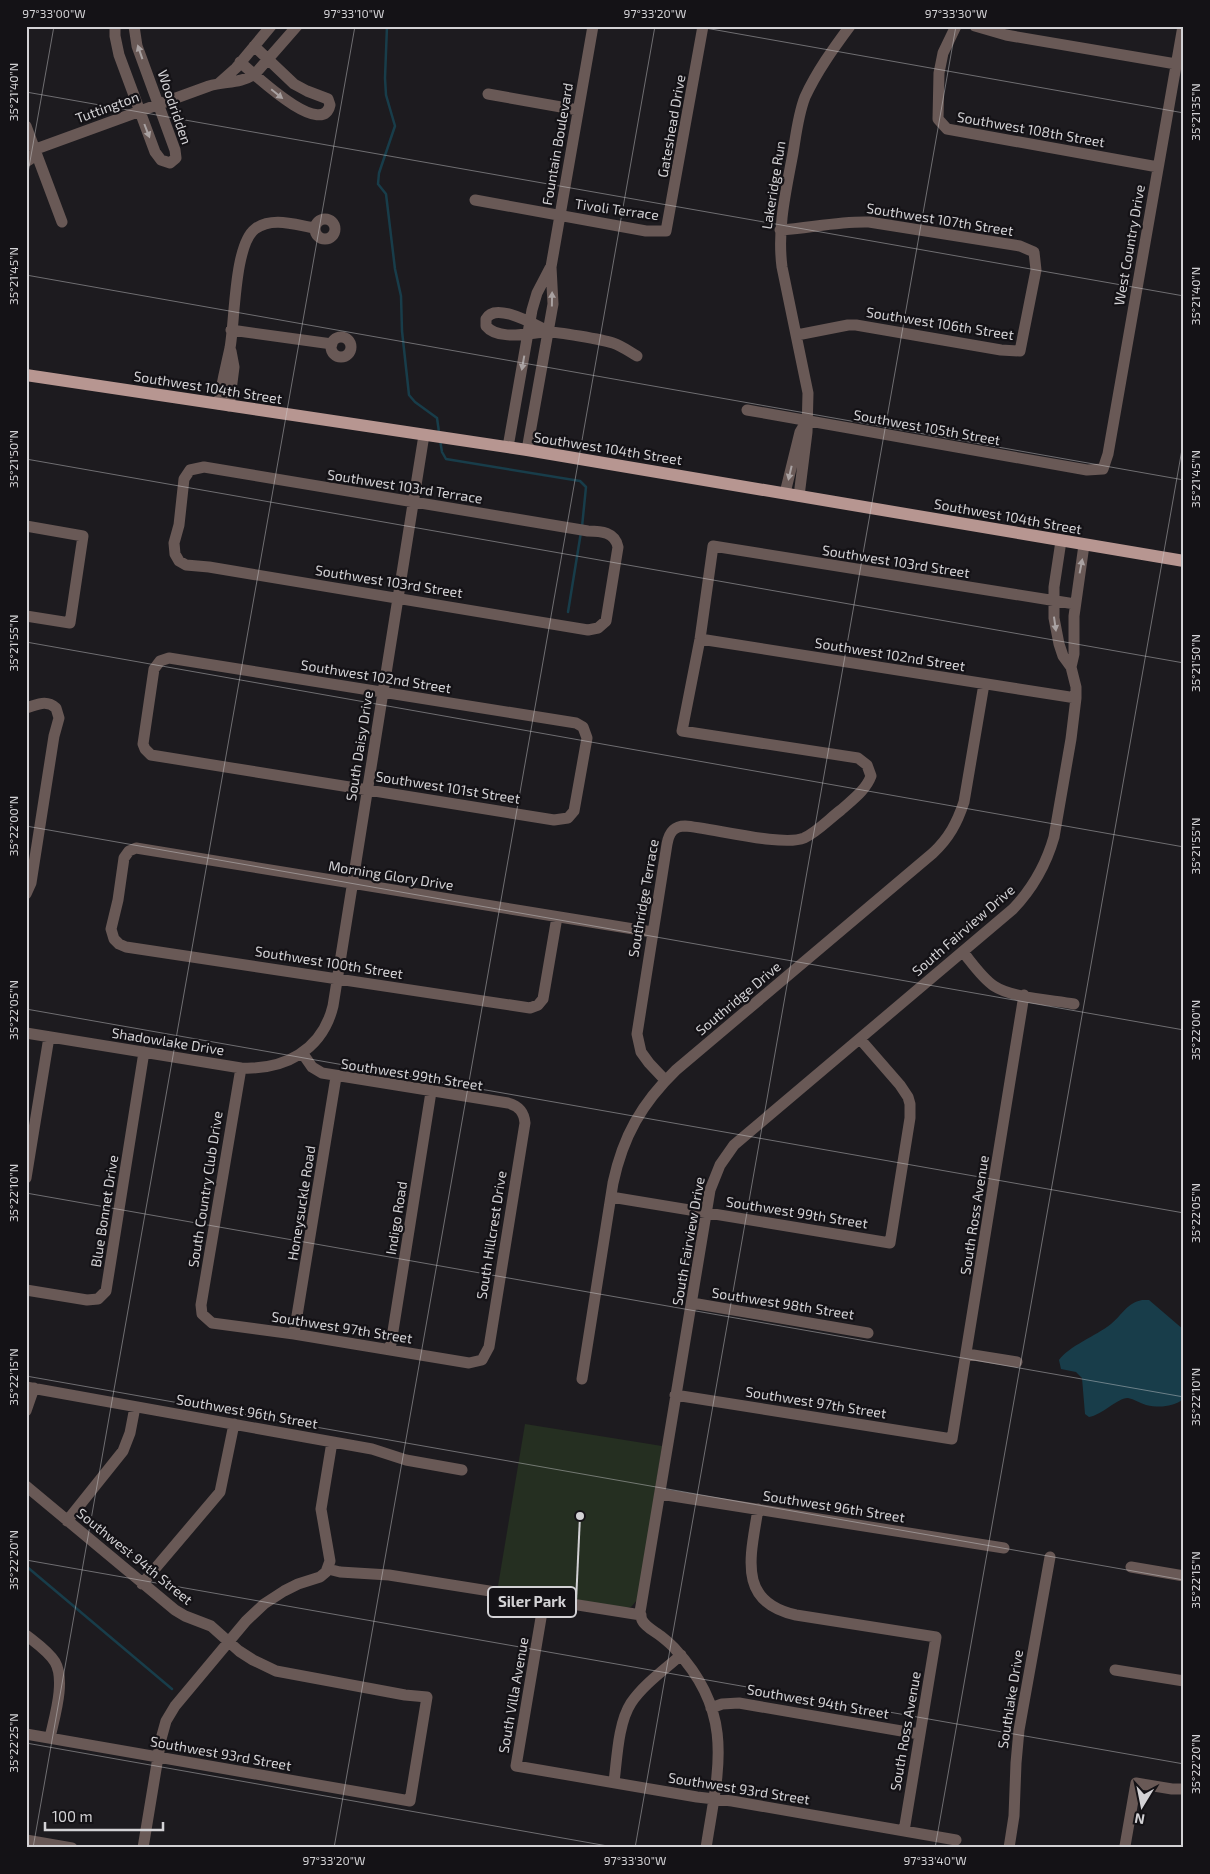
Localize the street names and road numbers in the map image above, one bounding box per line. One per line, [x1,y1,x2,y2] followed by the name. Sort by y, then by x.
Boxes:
[154,67,196,147] street label: Woodridden
[654,73,688,179] street label: Gateshead Drive
[538,82,576,206] street label: Fountain Boulevard
[73,88,141,126] street label: Tuttington
[956,108,1106,150] street label: Southwest 108th Street
[758,139,788,231] street label: Lakeridge Run
[1110,183,1148,307] street label: West Country Drive
[574,195,660,223] street label: Tivoli Terrace
[865,199,1015,239] street label: Southwest 107th Street
[865,303,1015,343] street label: Southwest 106th Street
[133,367,283,407] street label: Southwest 104th Street
[852,406,1002,448] street label: Southwest 105th Street
[533,428,683,468] street label: Southwest 104th Street
[326,465,484,507] street label: Southwest 103rd Terrace
[933,495,1083,537] street label: Southwest 104th Street
[821,541,971,581] street label: Southwest 103rd Street
[314,561,464,601] street label: Southwest 103rd Street
[814,634,966,674] street label: Southwest 102nd Street
[300,656,452,696] street label: Southwest 102nd Street
[342,690,376,802] street label: South Daisy Drive
[375,767,521,807] street label: Southwest 101st Street
[624,838,662,958] street label: Southridge Terrace
[327,857,455,893] street label: Morning Glory Drive
[908,881,1018,979] street label: South Fairview Drive
[254,942,404,982] street label: Southwest 100th Street
[692,957,784,1039] street label: Southridge Drive
[110,1024,226,1058] street label: Shadowlake Drive
[340,1054,484,1094] street label: Southwest 99th Street
[184,1110,226,1268] street label: South Country Club Drive
[283,1144,319,1262] street label: Honeysuckle Road
[87,1154,121,1268] street label: Blue Bonnet Drive
[956,1154,992,1276] street label: South Ross Avenue
[472,1169,510,1301] street label: South Hillcrest Drive
[668,1175,708,1307] street label: South Fairview Drive
[382,1180,410,1256] street label: Indigo Road
[725,1192,869,1232] street label: Southwest 99th Street
[711,1283,855,1323] street label: Southwest 98th Street
[270,1307,414,1347] street label: Southwest 97th Street
[744,1382,888,1422] street label: Southwest 97th Street
[175,1390,319,1432] street label: Southwest 96th Street
[762,1486,906,1526] street label: Southwest 96th Street
[74,1504,196,1608] street label: Southwest 94th Street
[494,1636,532,1754] street label: South Villa Avenue
[994,1648,1026,1750] street label: Southlake Drive
[886,1670,924,1792] street label: South Ross Avenue
[746,1680,890,1722] street label: Southwest 94th Street
[149,1732,293,1774] street label: Southwest 93rd Street
[667,1768,811,1808] street label: Southwest 93rd Street

